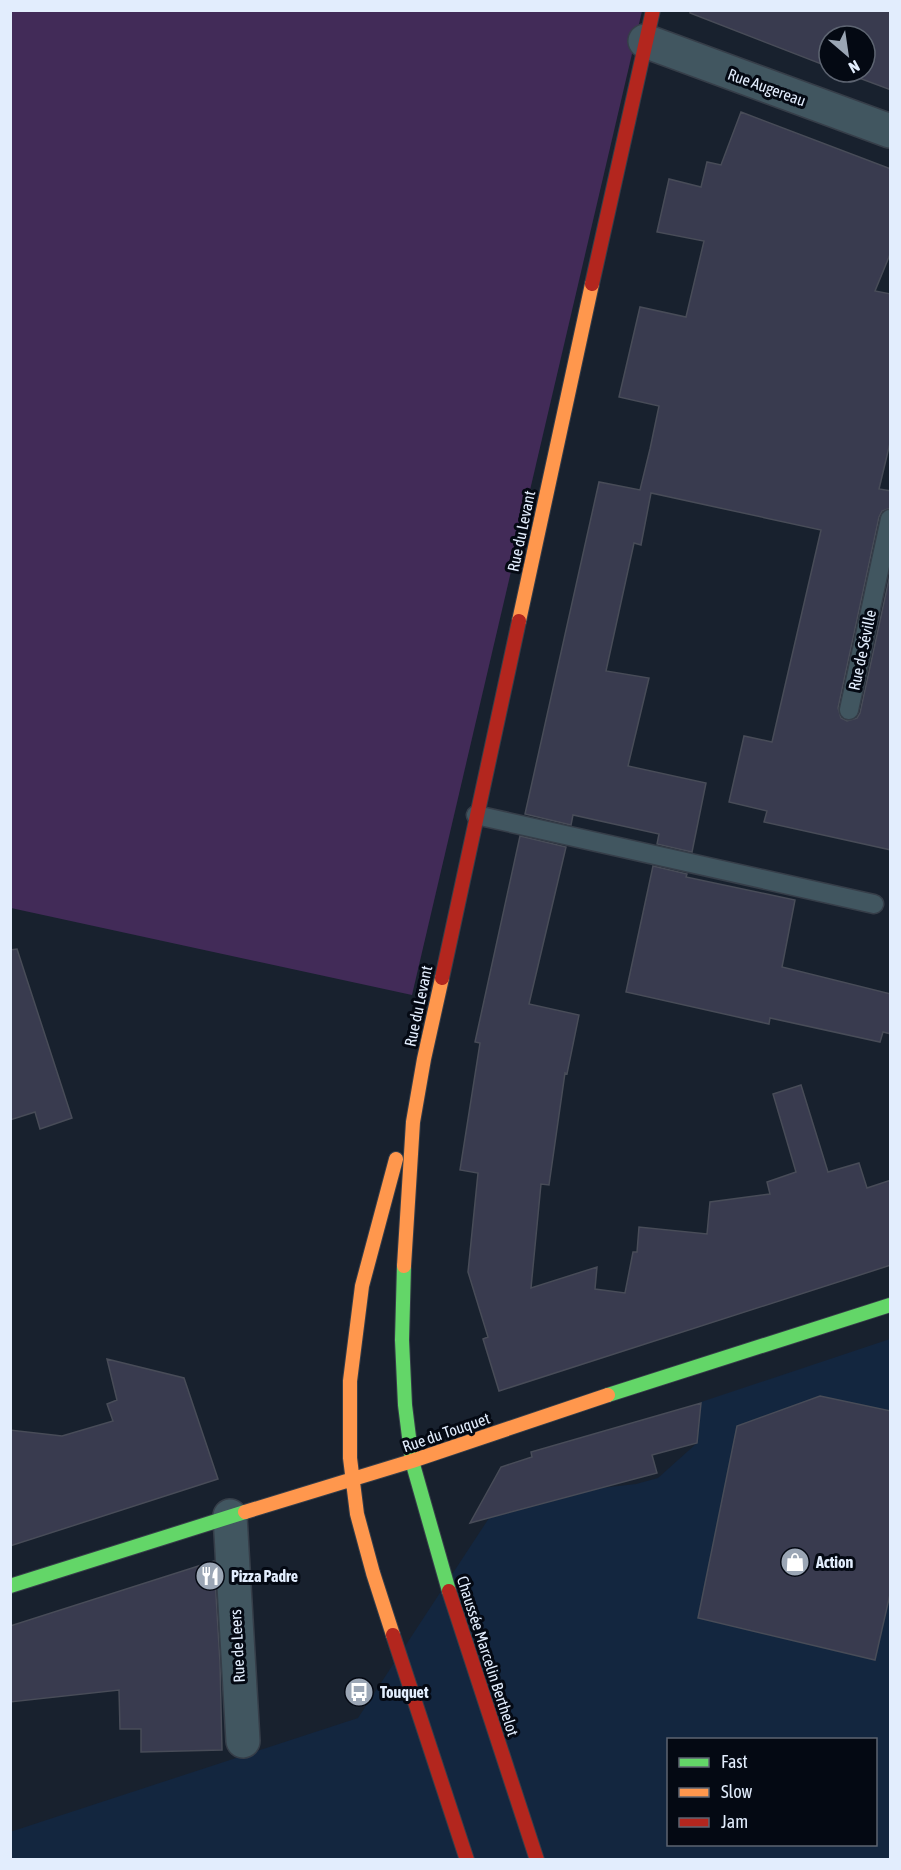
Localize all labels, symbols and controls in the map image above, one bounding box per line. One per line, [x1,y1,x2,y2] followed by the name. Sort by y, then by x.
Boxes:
[817,24,877,84] north arrow
[846,57,863,77] text: N
[725,65,808,110] street label: Rue Augereau
[504,489,538,573] street label: Rue du Levant
[845,608,879,692] street label: Rue de Séville
[401,964,435,1048] street label: Rue du Levant
[400,1409,493,1456] street label: Rue du Touquet
[779,1546,811,1578] shop icon: Action
[815,1553,854,1571] place label: Action
[194,1560,226,1592] restaurant icon: Pizza Padre
[231,1567,298,1585] place label: Pizza Padre
[454,1574,523,1739] street label: Chaussée Marcelin Berthelot
[226,1609,248,1683] street label: Rue de Leers
[343,1676,375,1708] bus stop icon: Touquet
[380,1683,429,1701] place label: Touquet
[667,1738,877,1846] legend
[721,1751,748,1772] text: Fast
[721,1781,752,1802] text: Slow
[721,1811,748,1832] text: Jam

